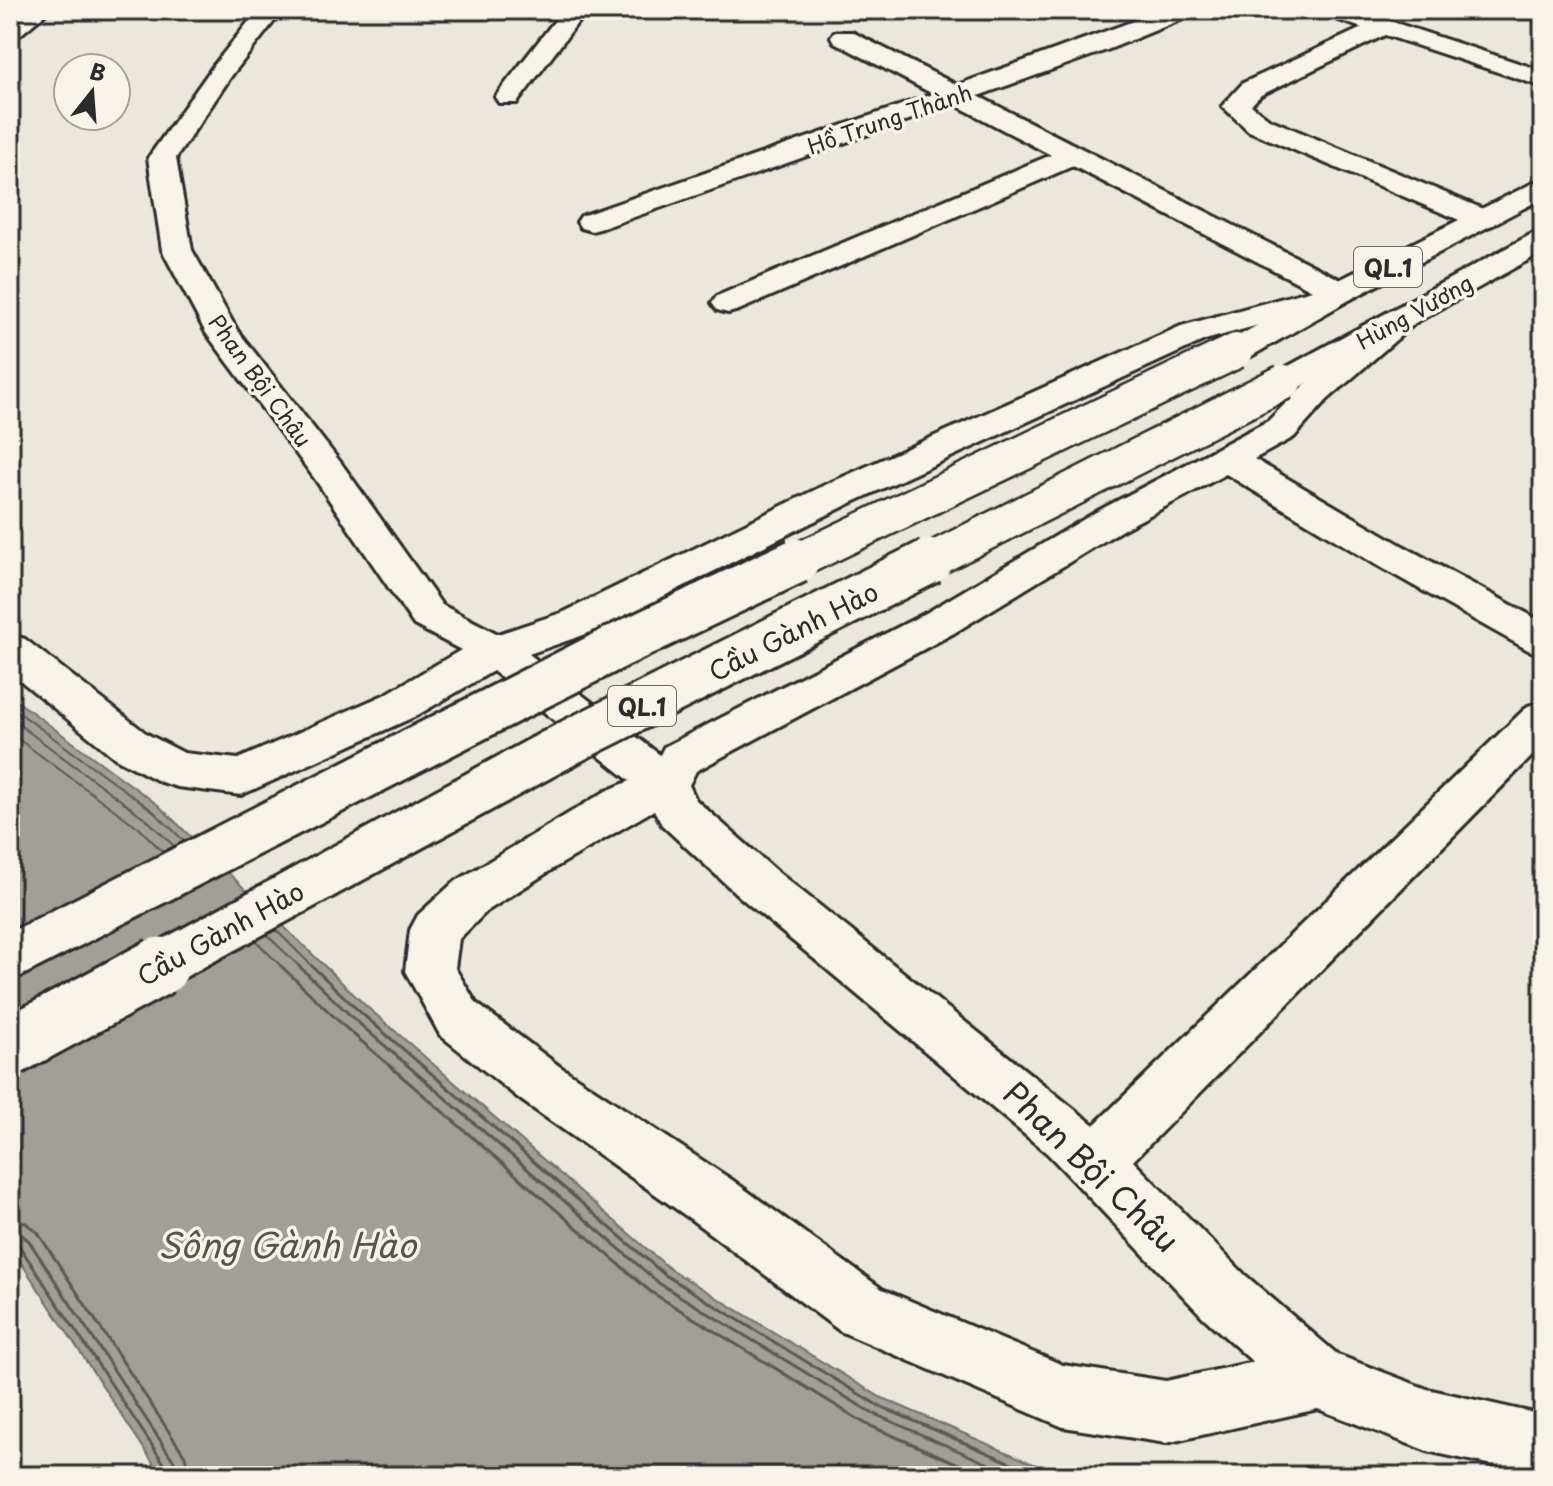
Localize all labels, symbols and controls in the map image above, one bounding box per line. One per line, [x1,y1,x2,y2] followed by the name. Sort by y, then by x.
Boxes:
[52,52,132,132] north arrow
[86,53,110,89] text: B
[802,74,976,162] street label: Hồ Trung Thành
[1354,247,1422,287] road number: QL.1
[1350,265,1478,357] street label: Hùng Vương
[202,307,320,453] street label: Phan Bội Châu
[701,571,885,691] street label: Cầu Gành Hào
[608,686,676,726] road number: QL.1
[129,871,311,995] street label: Cầu Gành Hào
[993,1069,1191,1263] street label: Phan Bội Châu
[158,1218,418,1270] water label: Sông Gành Hào

